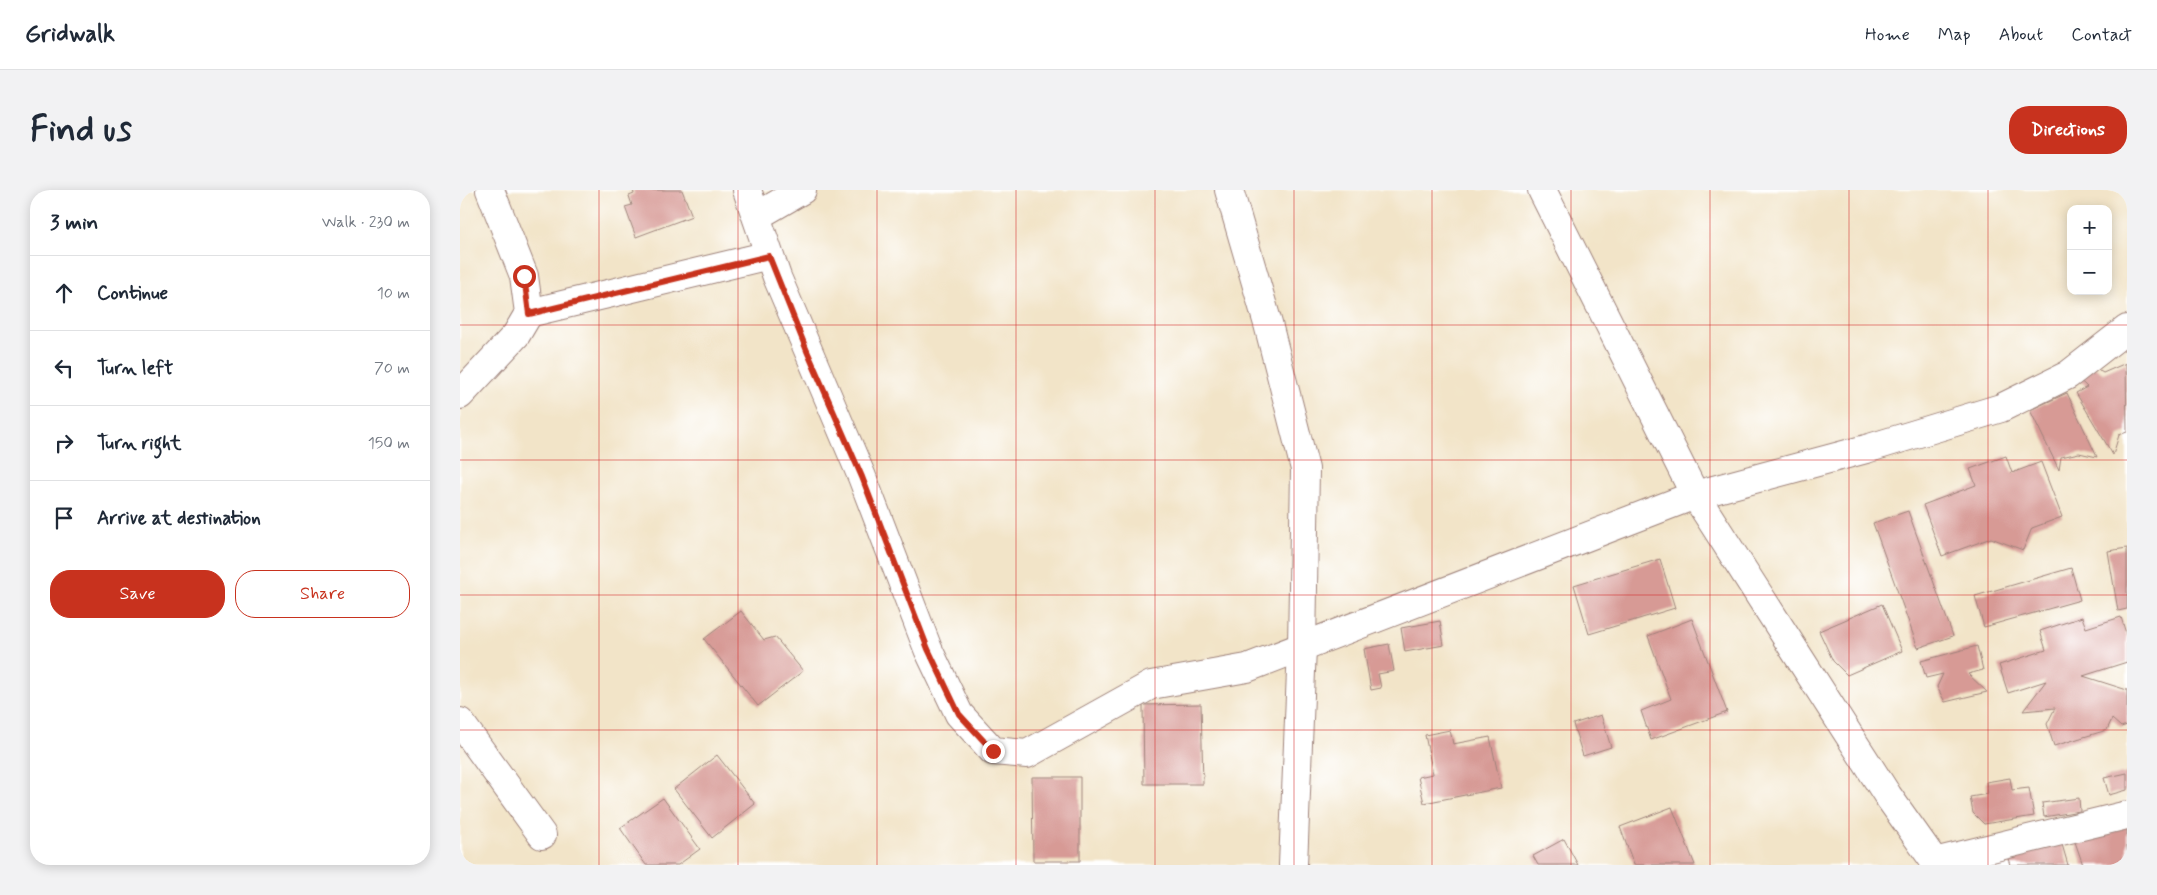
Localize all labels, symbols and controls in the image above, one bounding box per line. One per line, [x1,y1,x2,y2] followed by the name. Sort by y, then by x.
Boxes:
[25,19,115,50] text: Gridwalk
[1865,23,1910,47] text: Home
[1938,23,1971,47] text: Map
[1999,23,2043,47] text: About
[2071,23,2132,47] text: Contact
[2009,106,2127,154] button: Directions
[30,107,132,153] text: Find us
[2067,205,2112,295] map controls
[2067,205,2112,250] button: +
[50,209,98,237] text: 3 min
[322,212,410,233] text: Walk · 230 m
[2067,250,2112,295] button: −
[513,265,536,288] route start
[50,279,78,307] icon: ahead
[97,281,168,306] text: Continue
[377,283,410,304] text: 10 m
[50,354,78,382] icon: left
[97,356,173,381] text: Turn left
[374,358,410,379] text: 70 m
[50,429,78,457] icon: right
[97,431,181,456] text: Turn right
[368,433,410,454] text: 150 m
[50,504,78,532] icon: arrive
[97,506,261,531] text: Arrive at destination
[50,570,225,618] button: Save
[235,570,410,618] button: Share
[982,740,1005,763] route end

